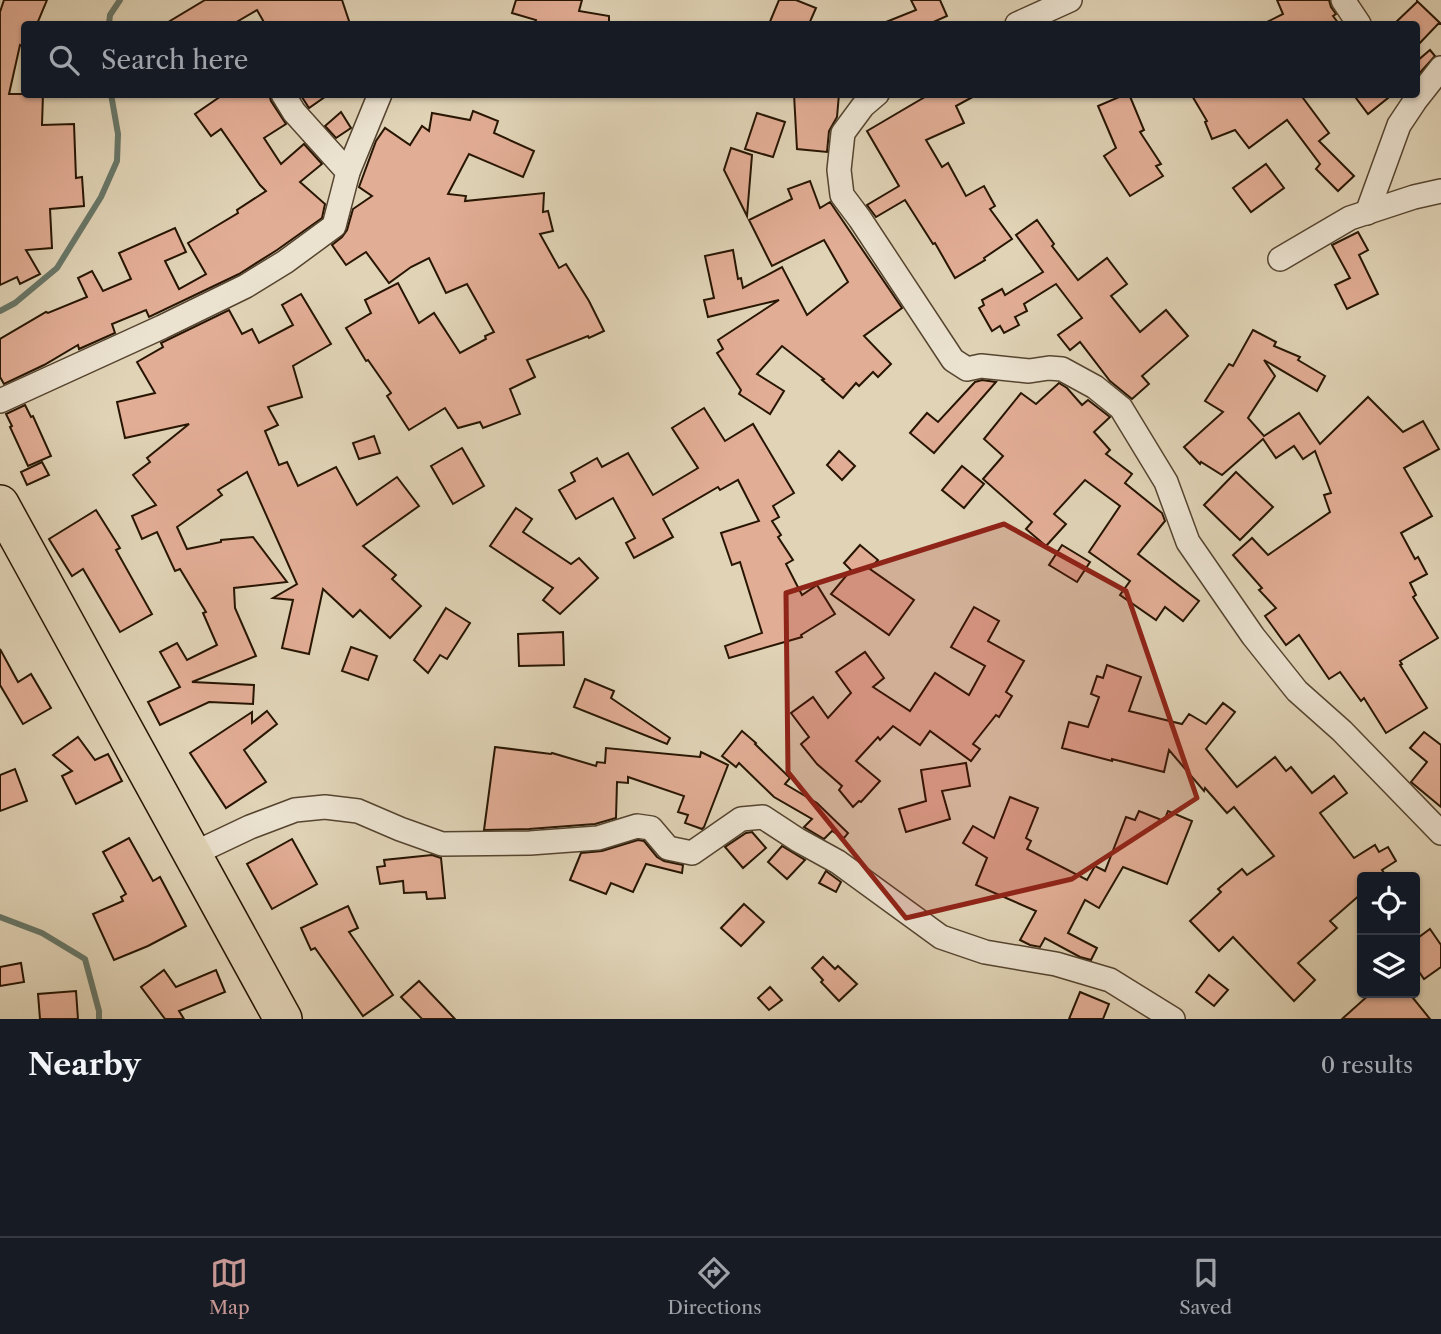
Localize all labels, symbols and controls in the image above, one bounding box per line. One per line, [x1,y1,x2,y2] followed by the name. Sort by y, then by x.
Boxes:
[21,21,1420,98] search box
[45,41,83,79] icon: search
[101,44,248,76] text: Search here
[1357,872,1420,998] map controls
[1357,872,1420,935] button: locate
[1357,935,1420,998] button: layers
[28,1046,141,1083] text: Nearby
[1321,1051,1413,1079] text: 0 results
[209,1254,250,1319] tab: Map
[668,1254,761,1319] tab: Directions
[1179,1254,1232,1319] tab: Saved

